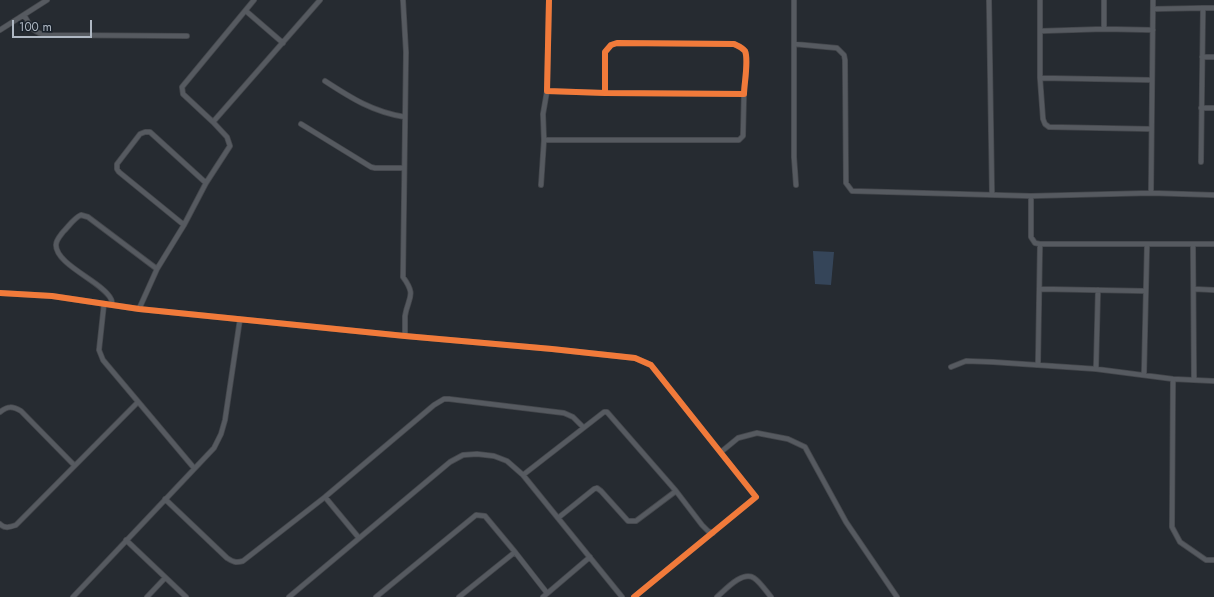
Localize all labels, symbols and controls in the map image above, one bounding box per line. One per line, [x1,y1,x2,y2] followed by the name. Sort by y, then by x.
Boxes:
[14,12,94,38] scale bar
[19,18,52,36] text: 100 m

